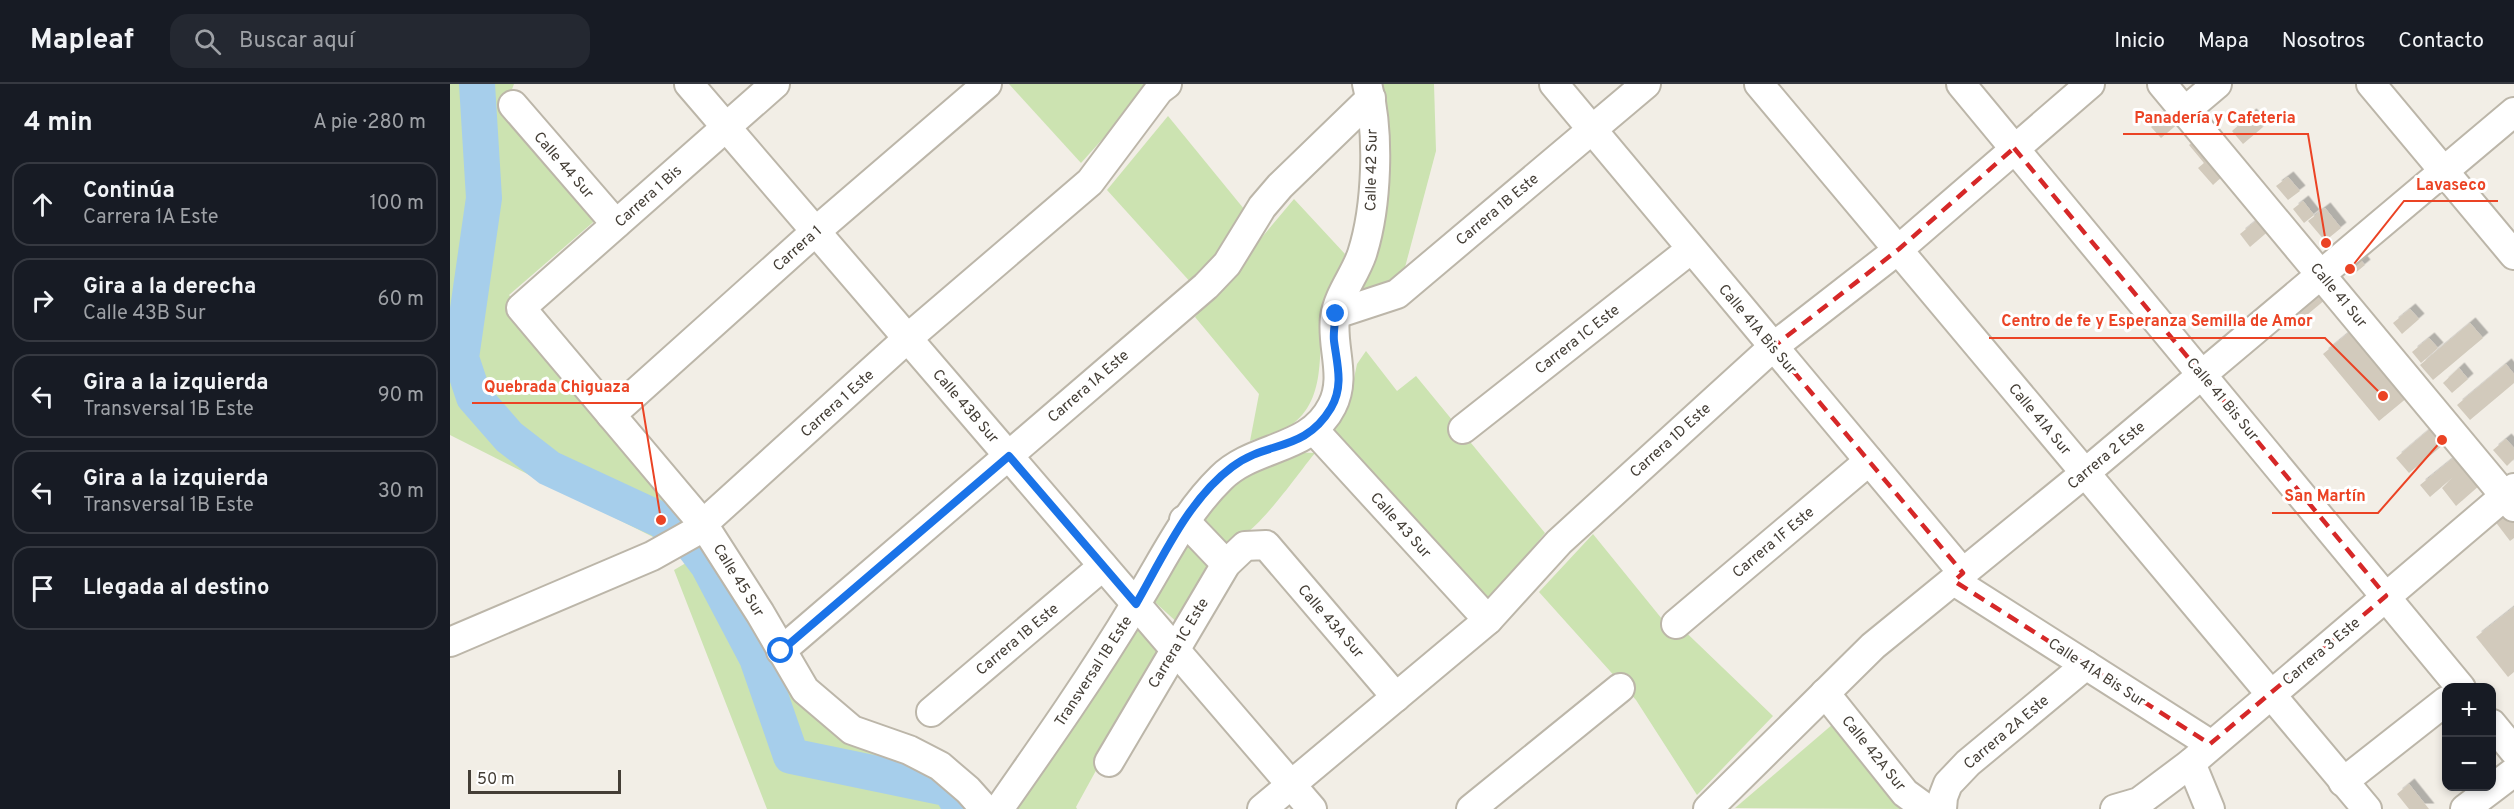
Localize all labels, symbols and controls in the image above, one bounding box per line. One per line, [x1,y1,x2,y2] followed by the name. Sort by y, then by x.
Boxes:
[170,14,590,68] search box
[30,23,134,59] text: Mapleaf
[191,25,224,58] icon: search
[239,28,355,55] text: Buscar aquí
[2114,28,2165,55] text: Inicio
[2198,28,2249,55] text: Mapa
[2282,28,2365,55] text: Nosotros
[2398,28,2484,55] text: Contacto
[2123,100,2308,134] callout: Panadería y Cafeteria
[24,107,93,140] text: 4 min
[2134,109,2296,129] text: Panadería y Cafeteria
[313,110,426,136] text: A pie · 280 m
[1362,128,1383,211] street label: Calle 42 Sur
[529,129,597,203] street label: Calle 44 Sur
[611,162,687,232] street label: Carrera 1 Bis
[2404,167,2498,201] callout: Lavaseco
[1453,170,1543,250] street label: Carrera 1B Este
[2416,176,2486,196] text: Lavaseco
[83,178,175,205] text: Continúa
[26,188,59,221] icon: ahead
[369,191,424,217] text: 100 m
[83,205,219,231] text: Carrera 1A Este
[769,222,827,276] street label: Carrera 1
[2305,260,2371,332] street label: Calle 41 Sur
[83,274,256,301] text: Gira a la derecha
[1714,281,1800,379] street label: Calle 41A Bis Sur
[26,284,59,317] icon: right
[378,287,424,313] text: 60 m
[1322,300,1348,326] route end
[83,301,206,327] text: Calle 43B Sur
[1532,301,1624,379] street label: Carrera 1C Este
[1989,304,2325,338] callout: Centro de fe y Esperanza Semilla de Amor
[2001,312,2313,332] text: Centro de fe y Esperanza Semilla de Amor
[1044,347,1134,428] street label: Carrera 1A Este
[2181,354,2262,446] street label: Calle 41 Bis Sur
[797,366,879,442] street label: Carrera 1 Este
[927,366,1002,448] street label: Calle 43B Sur
[472,369,642,403] callout: Quebrada Chiguaza
[83,370,269,397] text: Gira a la izquierda
[484,378,630,398] text: Quebrada Chiguaza
[26,380,59,413] icon: left
[2003,380,2075,460] street label: Calle 41A Sur
[378,383,424,409] text: 90 m
[83,397,254,423] text: Transversal 1B Este
[1626,400,1716,483] street label: Carrera 1D Este
[2064,418,2150,494] street label: Carrera 2 Este
[83,466,269,493] text: Gira a la izquierda
[26,476,59,509] icon: left
[378,479,424,505] text: 30 m
[2272,479,2378,513] callout: San Martín
[2284,487,2366,507] text: San Martín
[1365,489,1435,563] street label: Calle 43 Sur
[83,493,254,519] text: Transversal 1B Este
[1729,503,1819,583] street label: Carrera 1F Este
[708,541,768,621] street label: Calle 45 Sur
[26,572,59,605] icon: arrive
[83,575,269,602] text: Llegada al destino
[1293,581,1367,663] street label: Calle 43A Sur
[1145,595,1214,692] street label: Carrera 1C Este
[973,600,1063,680] street label: Carrera 1B Este
[1051,613,1137,731] street label: Transversal 1B Este
[2279,614,2365,690] street label: Carrera 3 Este
[2044,635,2149,712] street label: Calle 41A Bis Sur
[767,637,793,663] route start
[2442,683,2496,791] map controls
[2442,683,2496,737] button: +
[1960,692,2054,774] street label: Carrera 2A Este
[1836,712,1909,796] street label: Calle 42A Sur
[2442,737,2496,791] button: −
[468,767,621,794] scale bar
[477,770,515,790] text: 50 m

